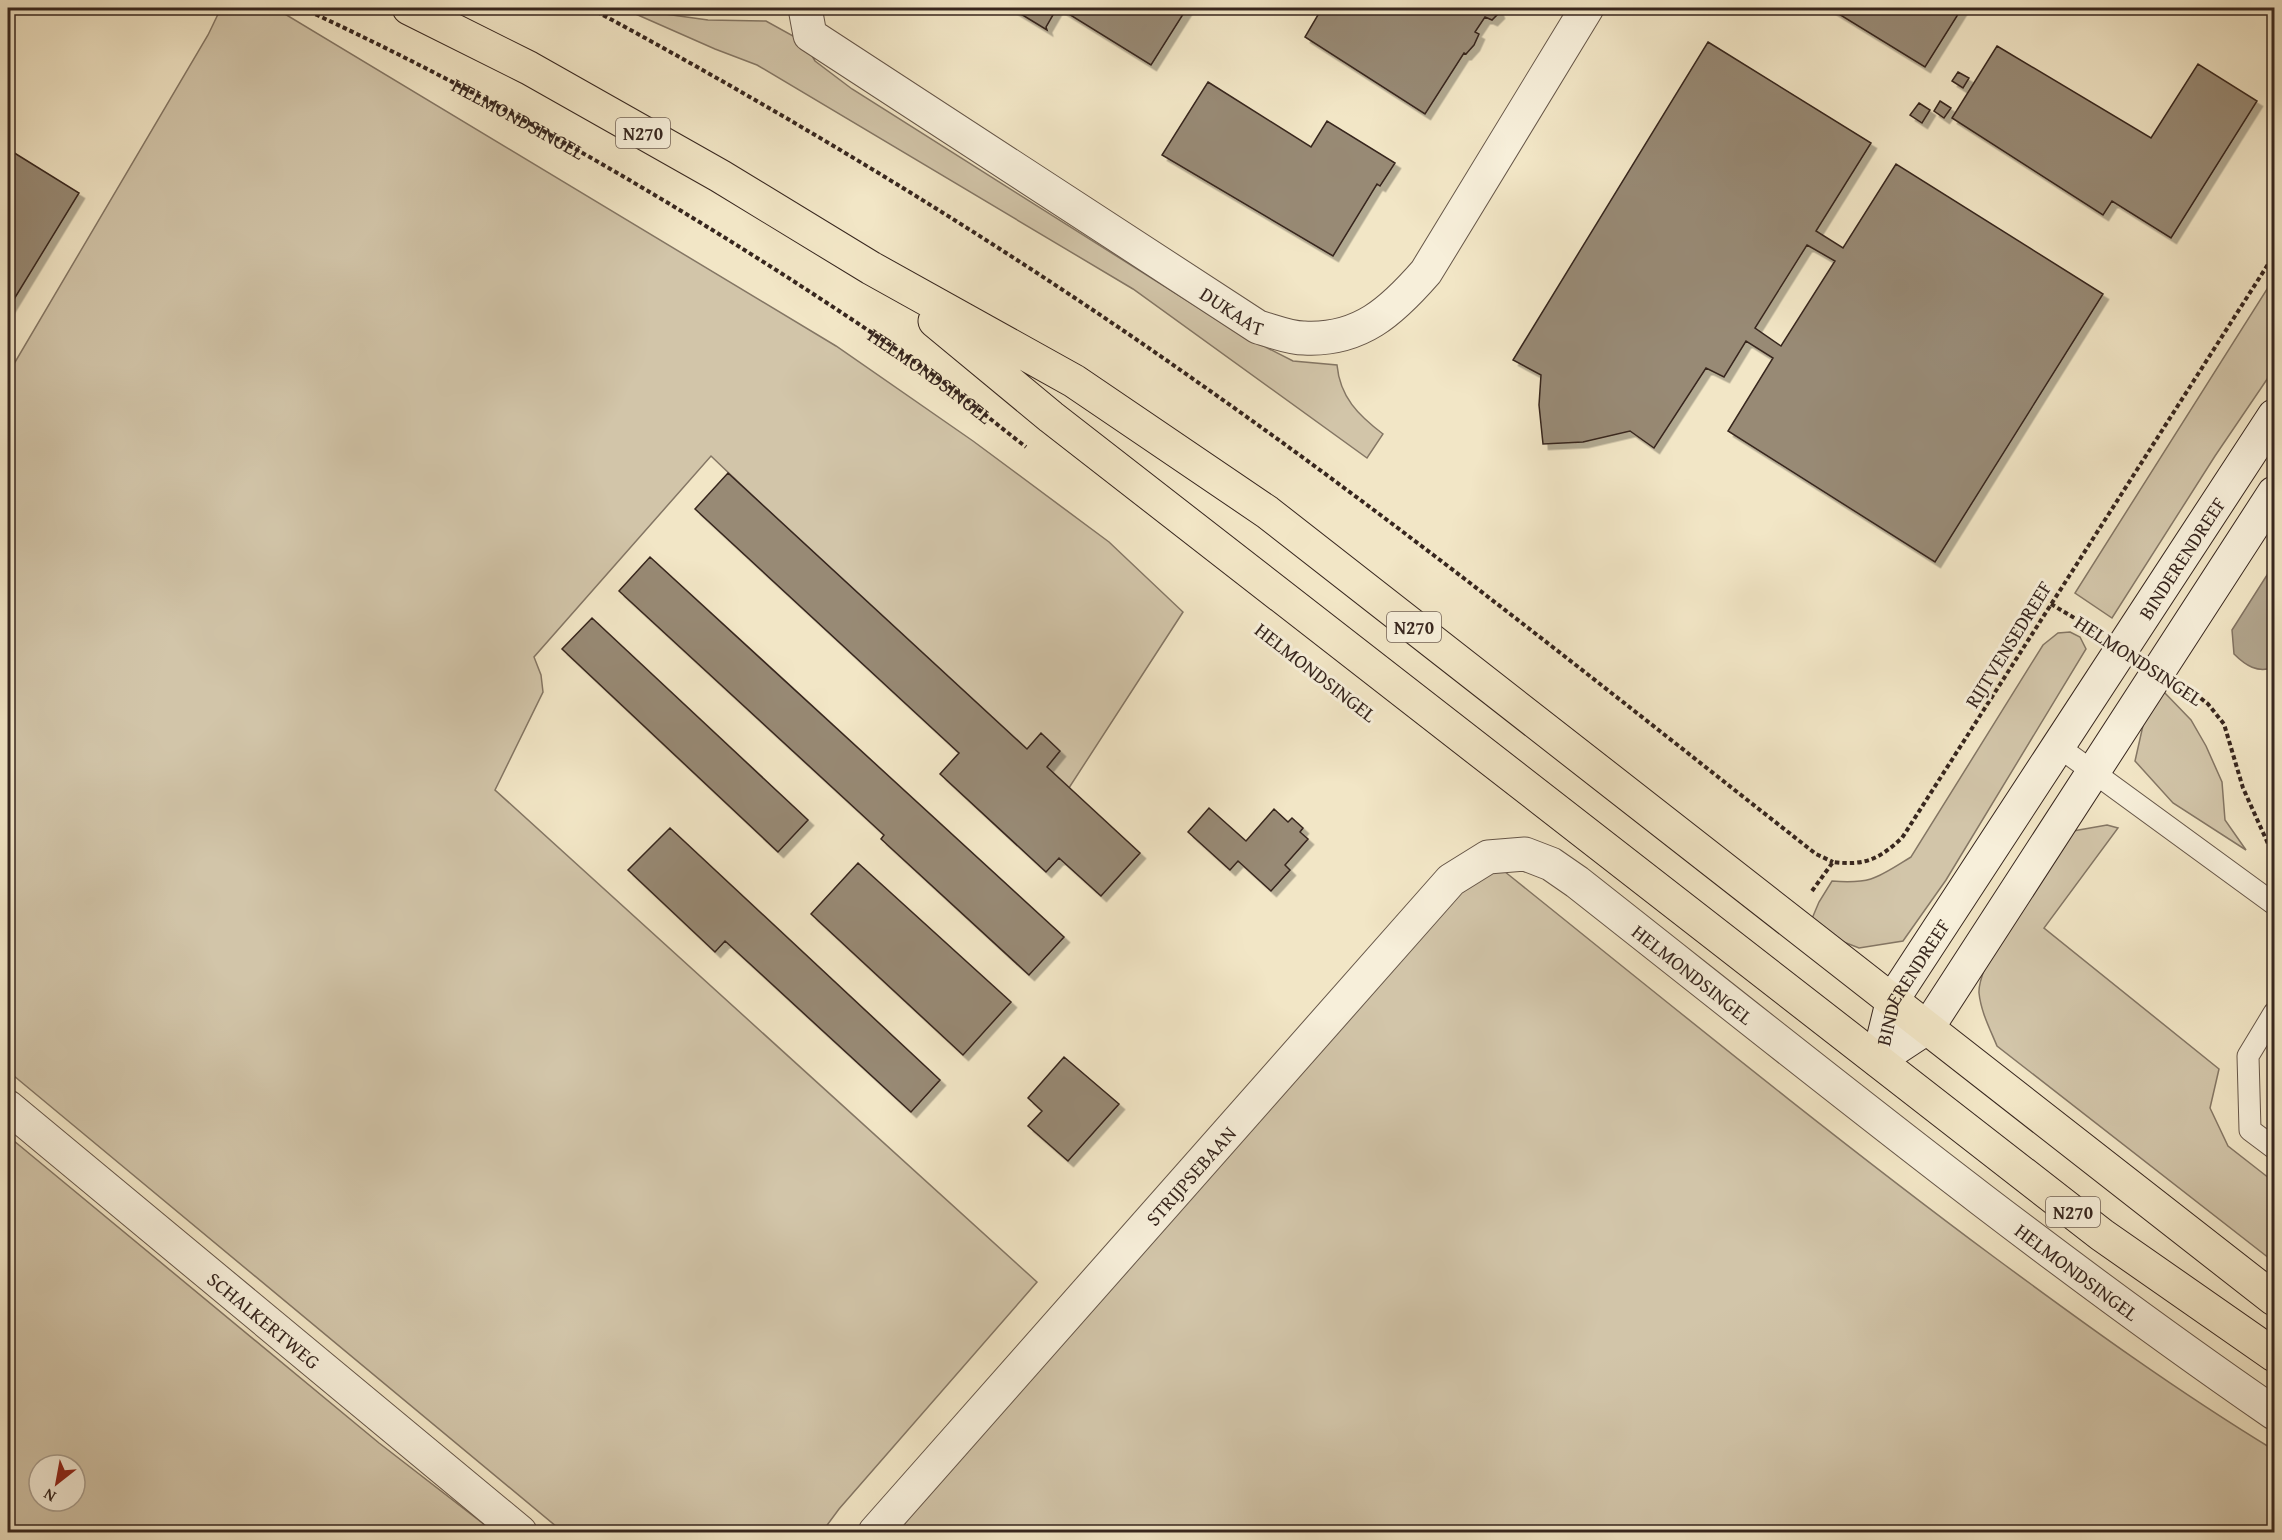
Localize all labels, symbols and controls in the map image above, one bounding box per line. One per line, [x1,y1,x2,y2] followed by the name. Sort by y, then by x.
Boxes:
[447,70,591,166] street label: HELMONDSINGEL
[616,118,670,148] road number: N270
[1195,279,1267,342] street label: DUKAAT
[863,320,999,430] street label: HELMONDSINGEL
[2131,491,2232,625] street label: BINDERENDREEF
[1957,575,2059,713] street label: RIJTVENSEDREEF
[2069,608,2209,712] street label: HELMONDSINGEL
[1387,612,1441,642] road number: N270
[1249,615,1383,729] street label: HELMONDSINGEL
[1868,913,1956,1049] street label: BINDERENDREEF
[1626,917,1760,1031] street label: HELMONDSINGEL
[1138,1119,1242,1231] street label: STRIJPSEBAAN
[2046,1197,2100,1227] road number: N270
[2009,1216,2145,1327] street label: HELMONDSINGEL
[201,1264,327,1375] street label: SCHALKERTWEG
[27,1453,87,1513] north arrow
[38,1483,60,1509] text: N

